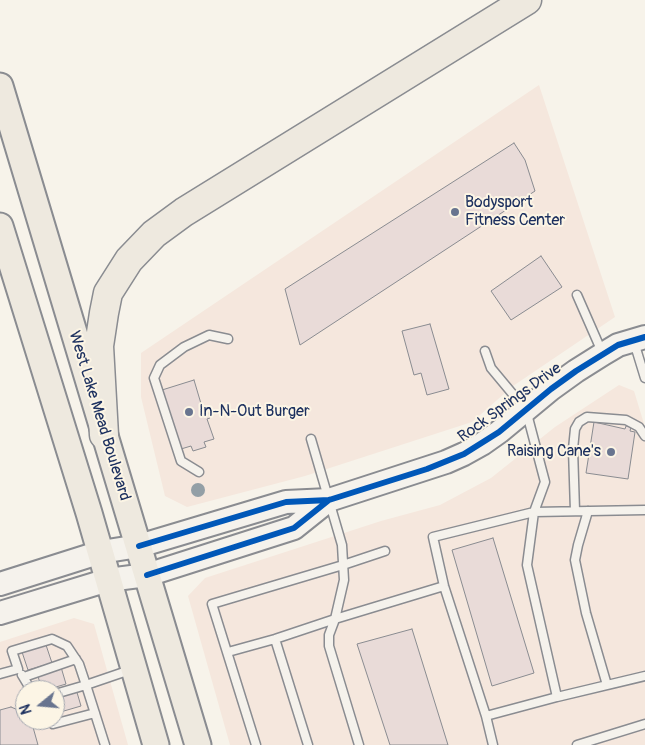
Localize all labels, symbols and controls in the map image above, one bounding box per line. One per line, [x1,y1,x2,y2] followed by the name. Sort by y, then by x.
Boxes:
[465,193,565,231] place label: Bodysport Fitness Center
[449,206,461,218] marker: Bodysport Fitness Center
[64,329,134,503] street label: West Lake Mead Boulevard
[454,359,566,447] street label: Rock Springs Drive
[199,402,310,422] place label: In-N-Out Burger
[183,406,195,418] marker: In-N-Out Burger
[507,442,601,462] place label: Raising Cane's
[605,446,617,458] marker: Raising Cane's
[15,680,65,730] north arrow
[17,702,36,716] text: N

